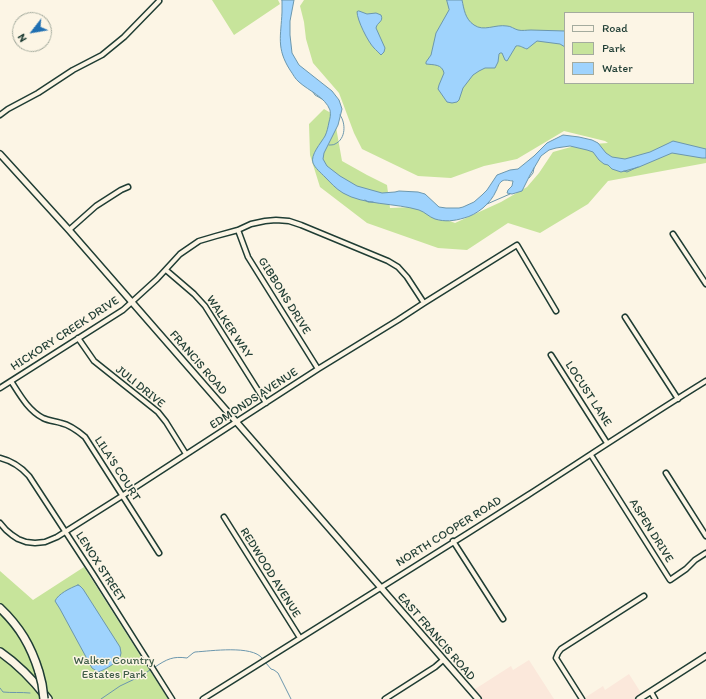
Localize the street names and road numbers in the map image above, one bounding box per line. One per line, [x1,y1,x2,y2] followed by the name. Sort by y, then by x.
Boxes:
[255,255,313,337] street label: GIBBONS DRIVE
[203,293,255,361] street label: WALKER WAY
[8,294,122,374] street label: HICKORY CREEK DRIVE
[166,328,230,398] street label: FRANCIS ROAD
[562,359,614,429] street label: LOCUST LANE
[112,363,168,411] street label: JULI DRIVE
[207,365,301,433] street label: EDMONDS AVENUE
[91,434,143,504] street label: LILA'S COURT
[394,494,504,570] street label: NORTH COOPER ROAD
[626,496,676,566] street label: ASPEN DRIVE
[236,525,304,621] street label: REDWOOD AVENUE
[72,529,128,605] street label: LENOX STREET
[394,590,478,684] street label: EAST FRANCIS ROAD

